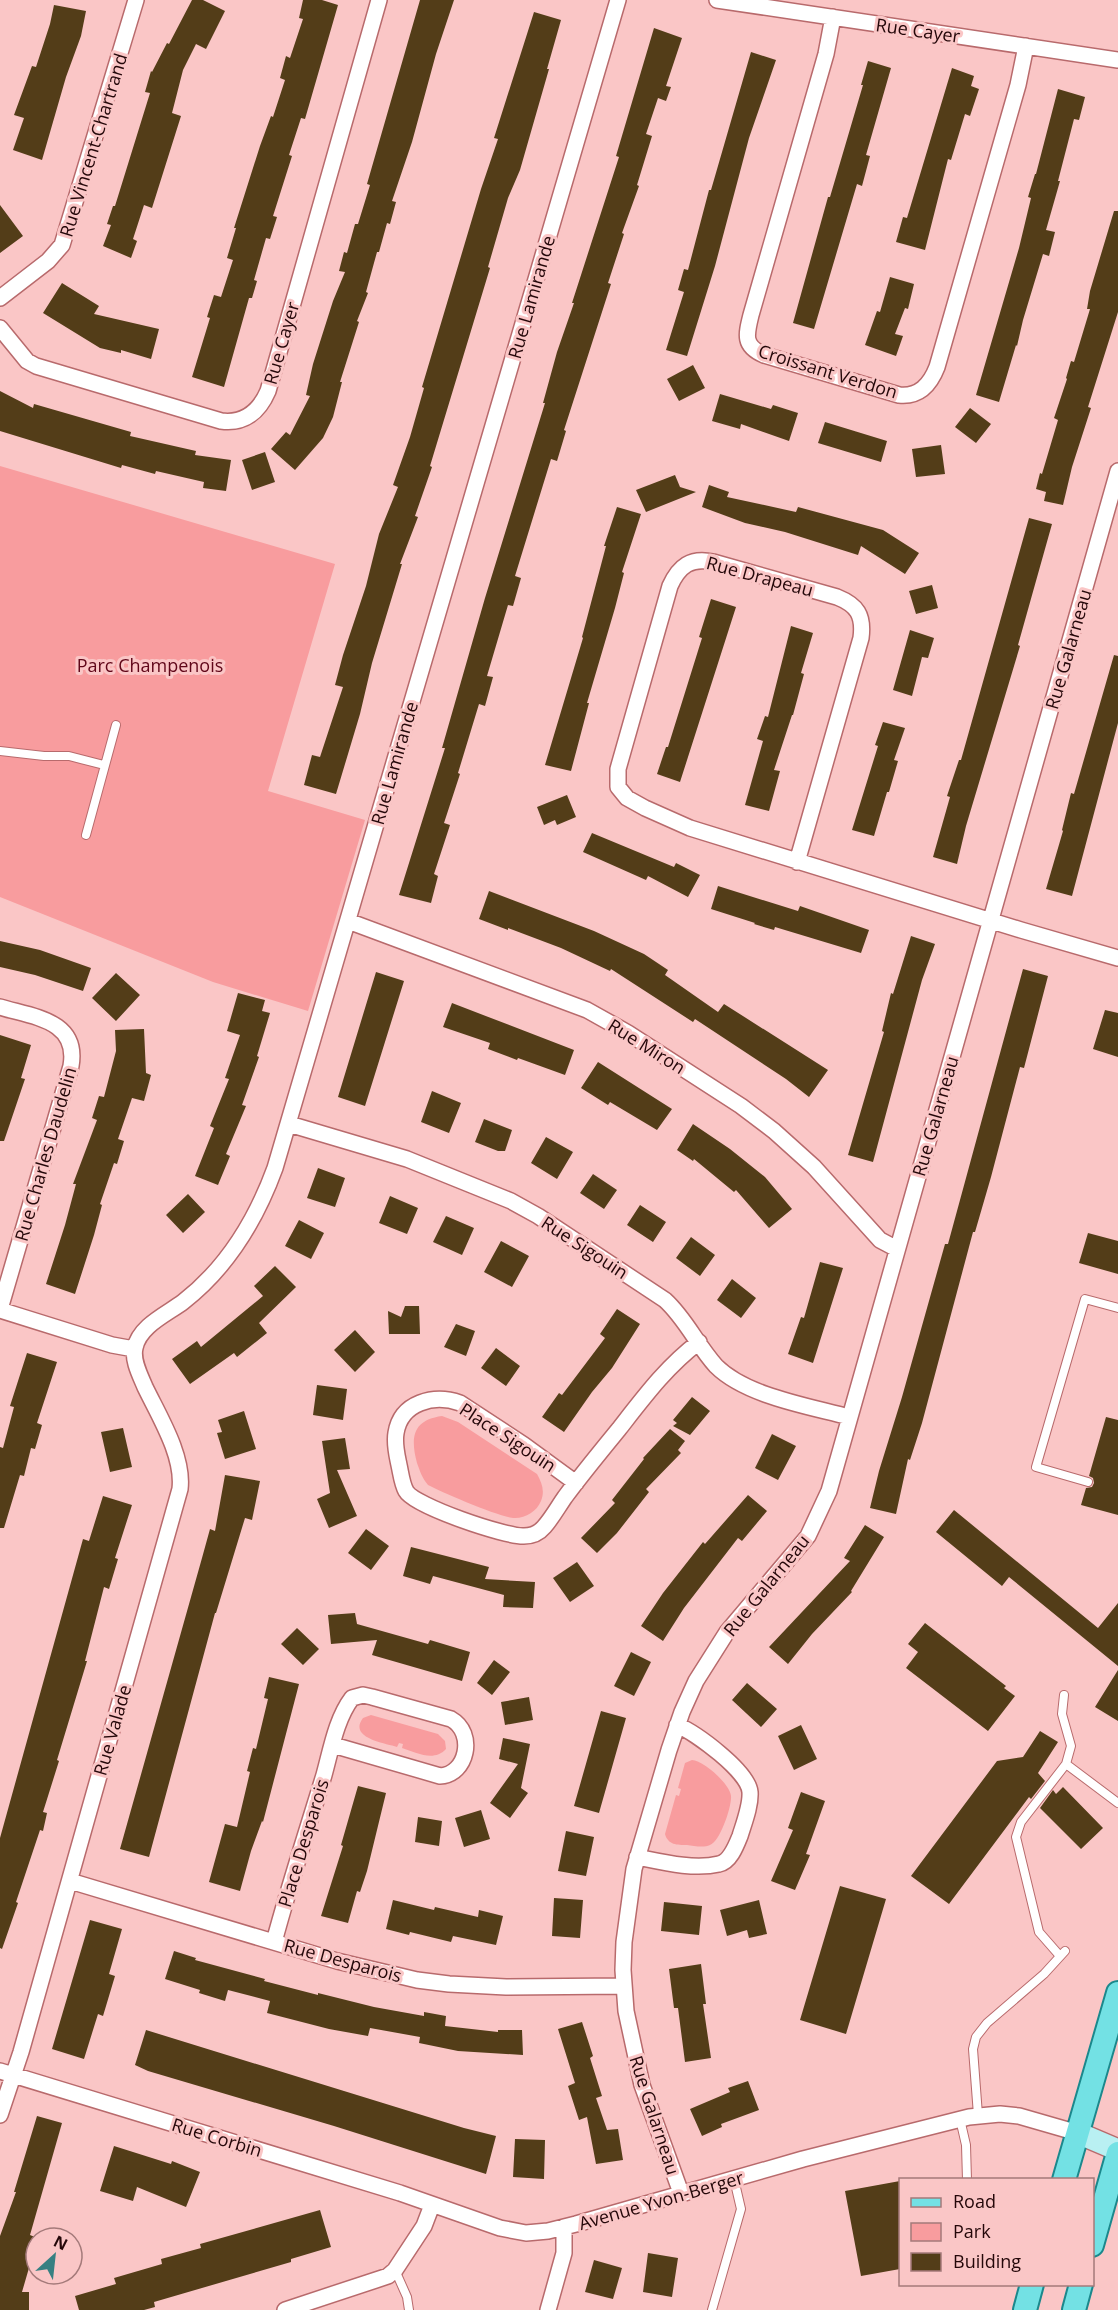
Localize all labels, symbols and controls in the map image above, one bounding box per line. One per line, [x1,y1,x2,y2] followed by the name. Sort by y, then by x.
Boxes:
[874,12,962,48] street label: Rue Cayer
[54,50,132,240] street label: Rue Vincent-Chartrand
[502,233,560,361] street label: Rue Lamirande
[258,298,304,387] street label: Rue Cayer
[755,338,901,404] street label: Croissant Verdon
[704,550,816,602] street label: Rue Drapeau
[1039,586,1097,712] street label: Rue Galarneau
[77,653,223,677] park label: Parc Champenois
[365,699,423,827] street label: Rue Lamirande
[604,1013,690,1079] street label: Rue Miron
[906,1053,964,1179] street label: Rue Galarneau
[9,1064,81,1244] street label: Rue Charles Daudelin
[537,1210,633,1284] street label: Rue Sigouin
[455,1397,561,1477] street label: Place Sigouin
[718,1529,814,1641] street label: Rue Galarneau
[88,1682,136,1778] street label: Rue Valade
[272,1776,334,1910] street label: Place Desparois
[281,1933,405,1987] street label: Rue Desparois
[624,2052,686,2178] street label: Rue Galarneau
[169,2112,265,2162] street label: Rue Corbin
[576,2165,747,2235] street label: Avenue Yvon-Berger
[899,2178,1094,2286] legend
[953,2189,996,2213] text: Road
[953,2219,991,2243] text: Park
[24,2226,84,2286] north arrow
[50,2230,72,2255] text: N
[953,2249,1021,2273] text: Building

